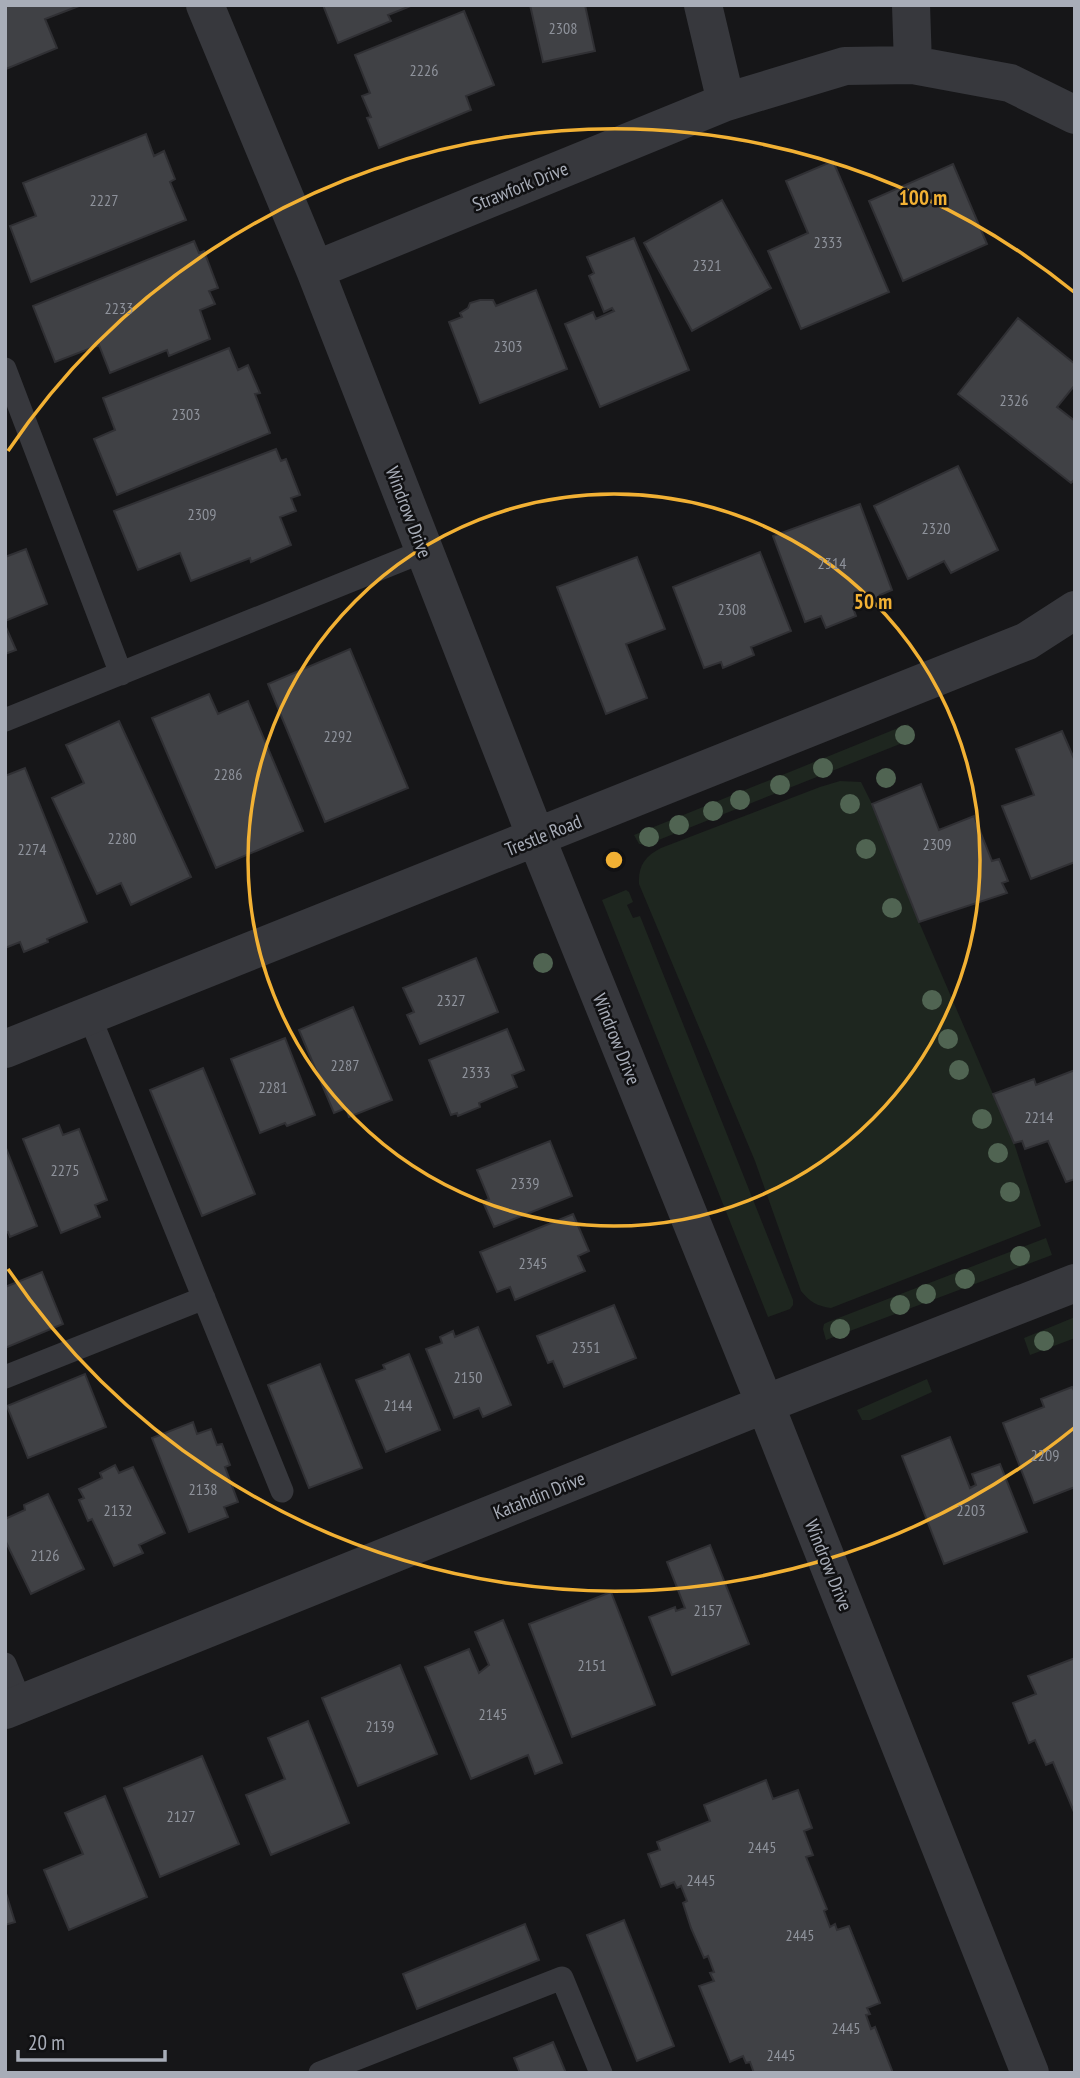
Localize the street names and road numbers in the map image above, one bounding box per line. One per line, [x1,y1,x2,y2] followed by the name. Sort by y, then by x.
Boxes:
[469,156,571,216] street label: Strawfork Drive
[381,463,437,561] street label: Windrow Drive
[501,809,585,861] street label: Trestle Road
[588,990,646,1088] street label: Windrow Drive
[490,1466,589,1524] street label: Katahdin Drive
[800,1516,858,1614] street label: Windrow Drive

